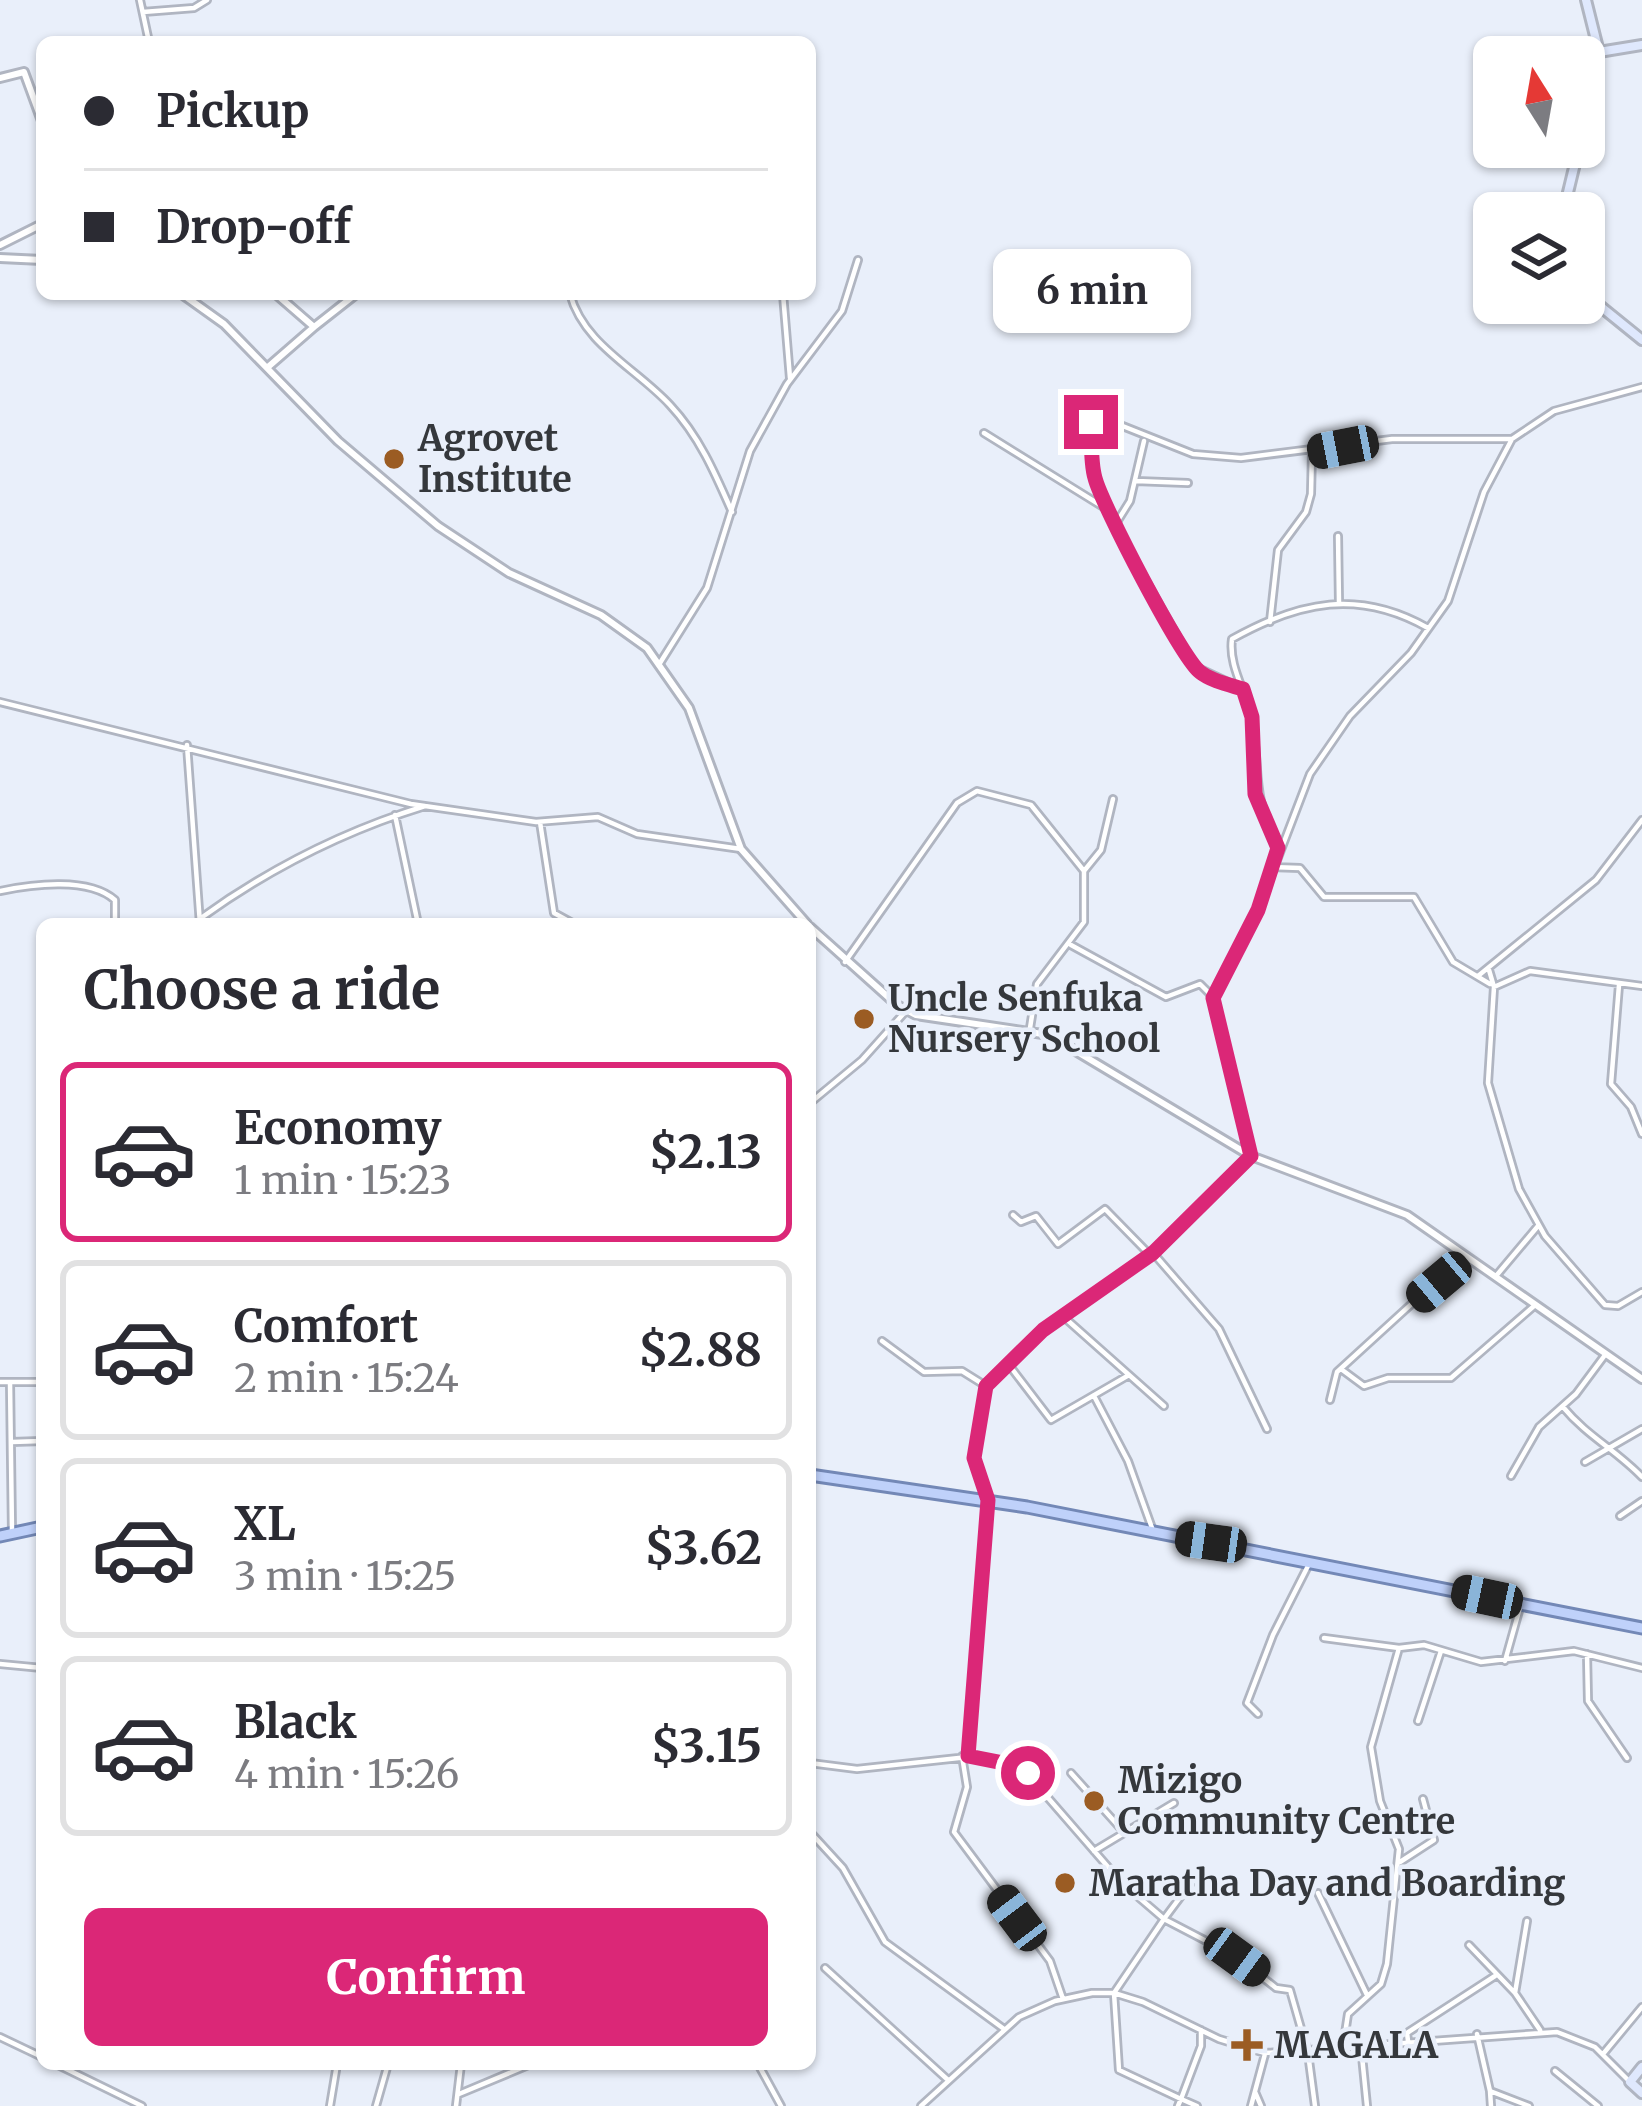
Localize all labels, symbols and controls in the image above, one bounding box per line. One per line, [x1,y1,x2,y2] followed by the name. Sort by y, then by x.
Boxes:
[1473,36,1605,168] north arrow
[1473,36,1605,324] map controls
[156,83,310,139] text: Pickup
[1473,192,1605,324] button: layers
[156,199,351,255] text: Drop-off
[992,248,1190,332] callout: 6 min
[1036,266,1148,315] text: 6 min
[1064,395,1118,449] route end
[417,416,572,502] place label: Agrovet Institute
[1304,422,1382,472] car
[381,446,407,472] marker: Agrovet Institute
[84,956,440,1024] text: Choose a ride
[888,976,1160,1062] place label: Uncle Senfuka Nursery School
[851,1006,877,1032] marker: Uncle Senfuka Nursery School
[90,1098,198,1206] icon: car
[234,1100,442,1156] text: Economy
[649,1124,762,1180] text: $2.13
[234,1156,451,1205] text: 1 min · 15:23
[1400,1245,1478,1319] car
[90,1296,198,1404] icon: car
[234,1298,418,1354] text: Comfort
[638,1322,762,1378] text: $2.88
[234,1354,459,1403] text: 2 min · 15:24
[90,1494,198,1602] icon: car
[234,1496,296,1552] text: XL
[1173,1519,1249,1565] car
[645,1520,762,1576] text: $3.62
[234,1552,456,1601] text: 3 min · 15:25
[1448,1572,1526,1622] car
[90,1692,198,1800] icon: car
[234,1694,357,1750] text: Black
[651,1718,762,1774] text: $3.15
[1001,1746,1055,1800] route start
[234,1750,459,1799] text: 4 min · 15:26
[1118,1758,1455,1844] place label: Mizigo Community Centre
[1081,1788,1107,1814] marker: Mizigo Community Centre
[1089,1861,1566,1906] place label: Maratha Day and Boarding
[1052,1870,1078,1896] marker: Maratha Day and Boarding
[981,1878,1053,1958] car
[84,1908,768,2046] button: Confirm
[1197,1921,1277,1993] car
[1274,2023,1438,2068] place label: MAGALA
[1231,2029,1263,2061] marker: MAGALA

